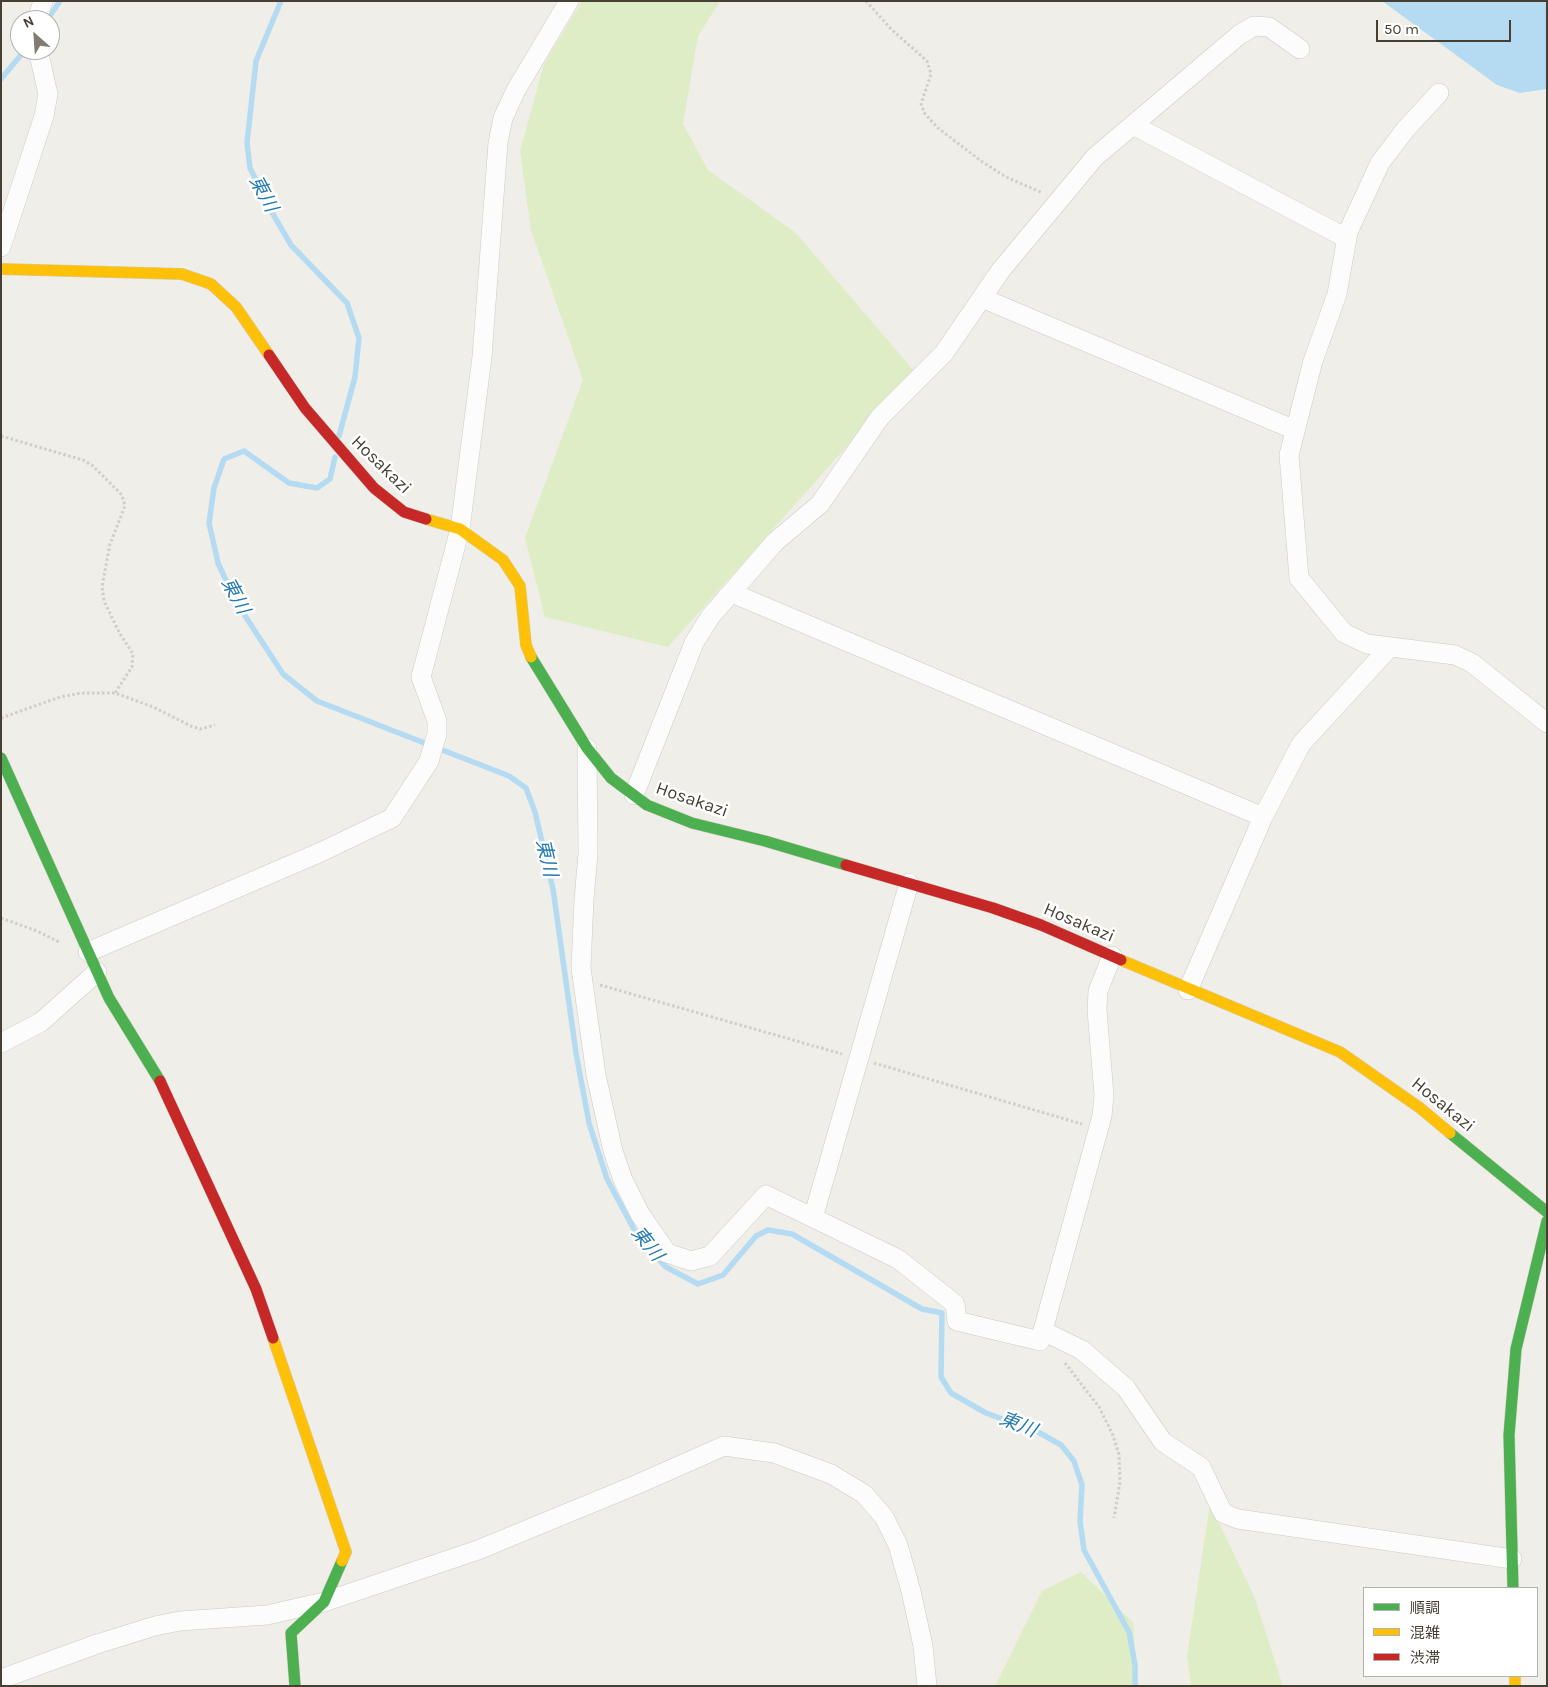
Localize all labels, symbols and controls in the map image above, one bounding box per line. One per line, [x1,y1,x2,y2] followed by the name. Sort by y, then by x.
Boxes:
[10,10,60,60] north arrow
[1378,10,1513,42] scale bar
[20,12,37,32] text: N
[1384,20,1419,38] text: 50 m
[244,172,282,216] water label: 東川
[346,431,416,499] street label: Hosakazi
[216,574,254,618] water label: 東川
[653,778,731,822] street label: Hosakazi
[531,837,561,879] water label: 東川
[1040,898,1118,948] street label: Hosakazi
[1407,1073,1479,1137] street label: Hosakazi
[626,1222,668,1266] water label: 東川
[996,1407,1040,1443] water label: 東川
[1363,1587,1538,1677] legend
[1410,1599,1440,1617] text: 順調
[1410,1624,1440,1642] text: 混雑
[1410,1649,1440,1667] text: 渋滞

